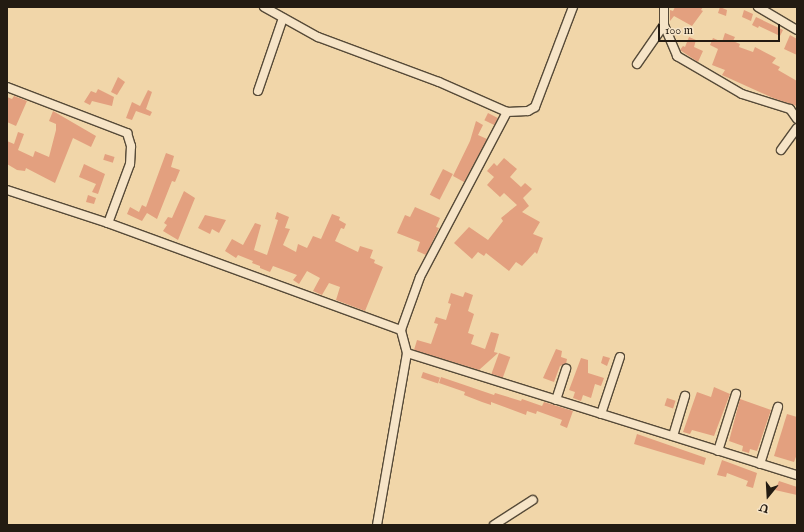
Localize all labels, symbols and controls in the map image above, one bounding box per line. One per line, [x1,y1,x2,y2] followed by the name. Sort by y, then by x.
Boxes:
[660,16,782,42] scale bar
[665,23,693,38] text: 100 m
[748,476,788,516] north arrow
[758,499,771,516] text: U

